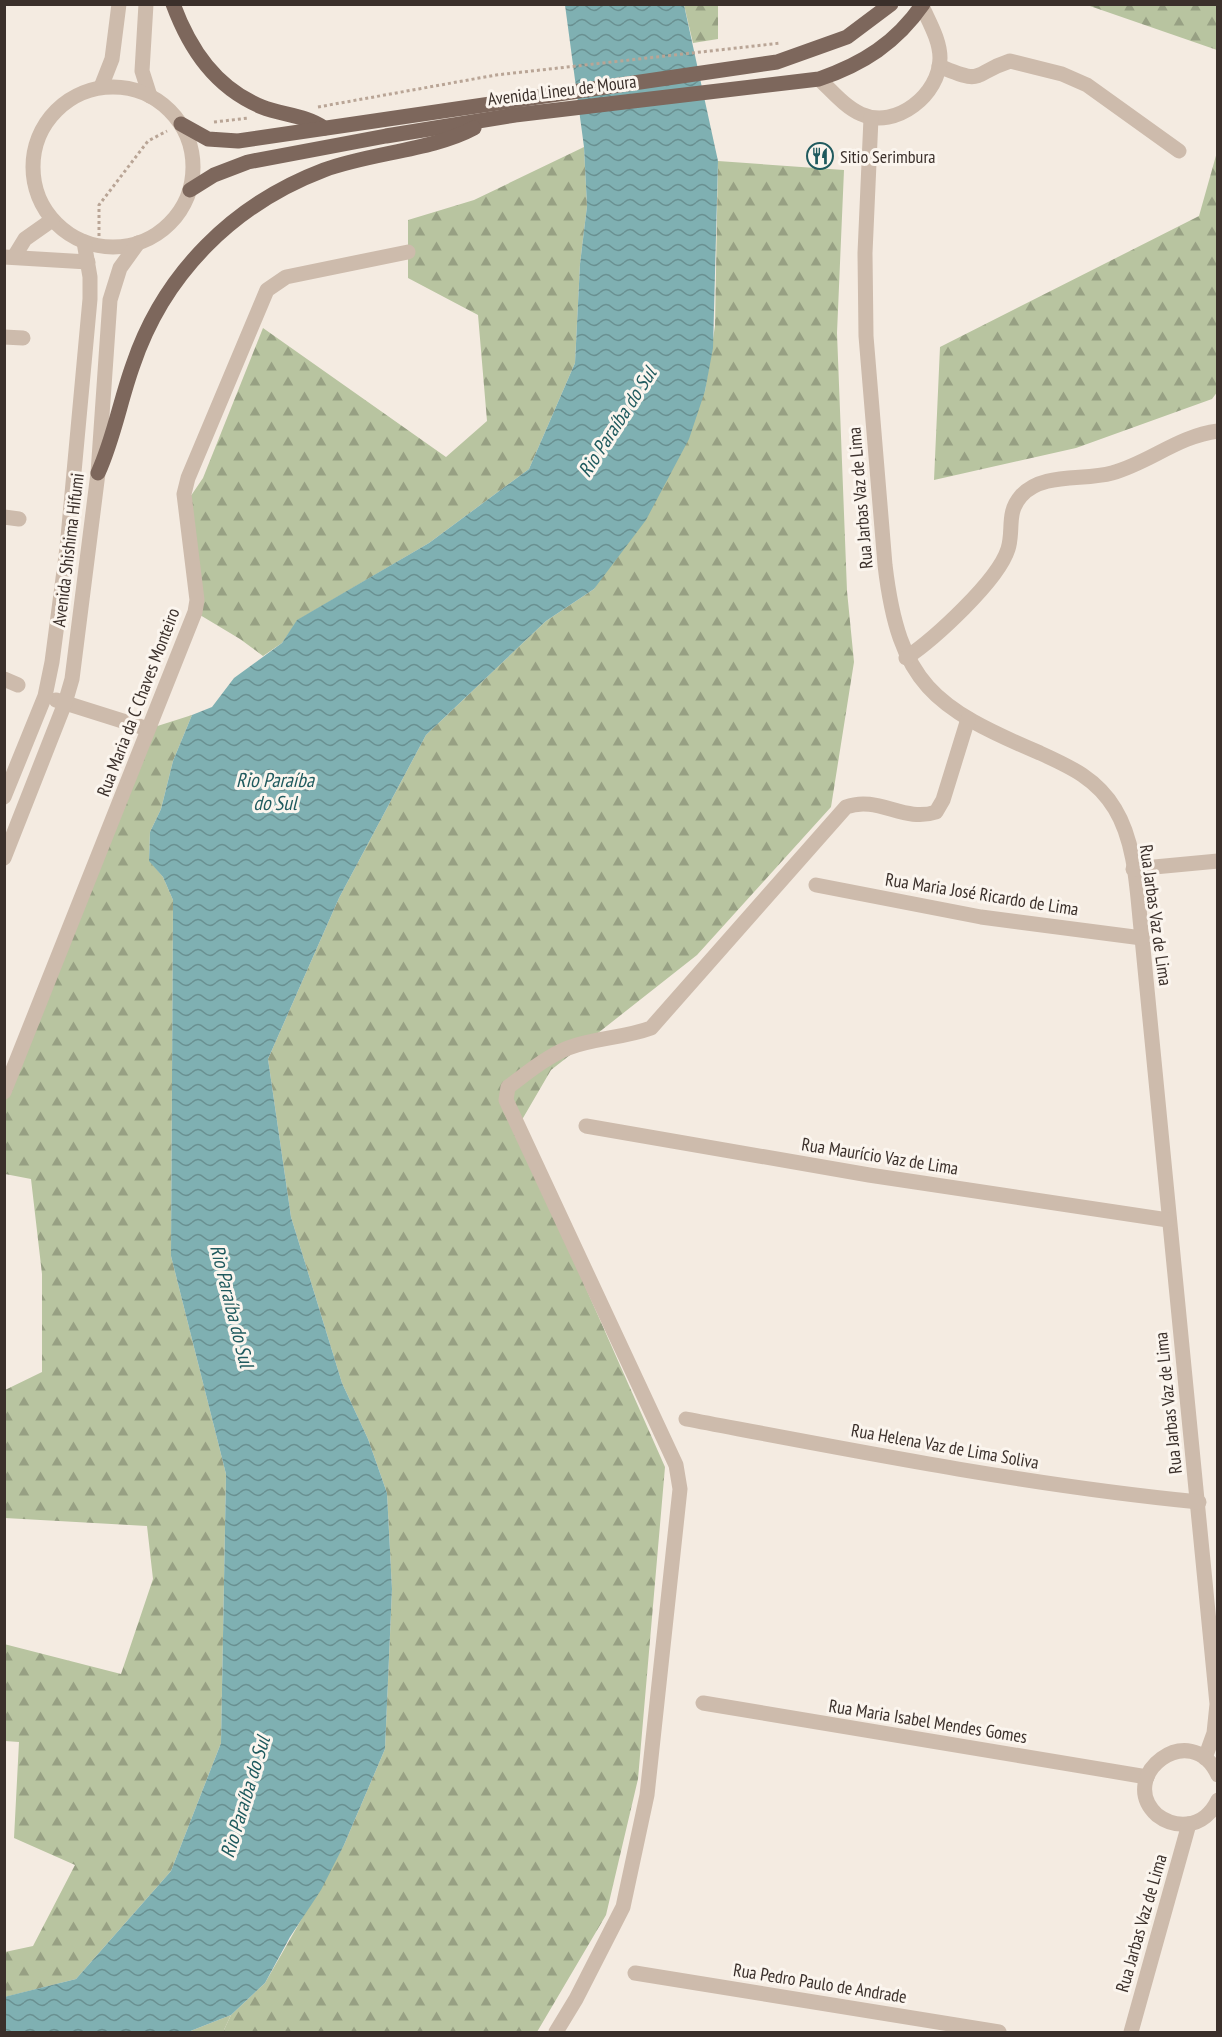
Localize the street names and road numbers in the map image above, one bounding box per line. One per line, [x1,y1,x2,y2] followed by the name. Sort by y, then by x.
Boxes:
[486,69,638,111] street label: Avenida Lineu de Moura
[842,426,878,570] street label: Rua Jarbas Vaz de Lima
[47,472,89,628] street label: Avenida Shishima Hifumi
[91,604,185,799] street label: Rua Maria da C Chaves Monteiro
[1135,843,1177,987] street label: Rua Jarbas Vaz de Lima
[884,867,1080,921] street label: Rua Maria José Ricardo de Lima
[800,1132,960,1180] street label: Rua Maurício Vaz de Lima
[1149,1331,1187,1475] street label: Rua Jarbas Vaz de Lima
[849,1418,1041,1474] street label: Rua Helena Vaz de Lima Soliva
[827,1694,1029,1748] street label: Rua Maria Isabel Mendes Gomes
[1110,1851,1172,1995] street label: Rua Jarbas Vaz de Lima
[732,1958,908,2008] street label: Rua Pedro Paulo de Andrade

